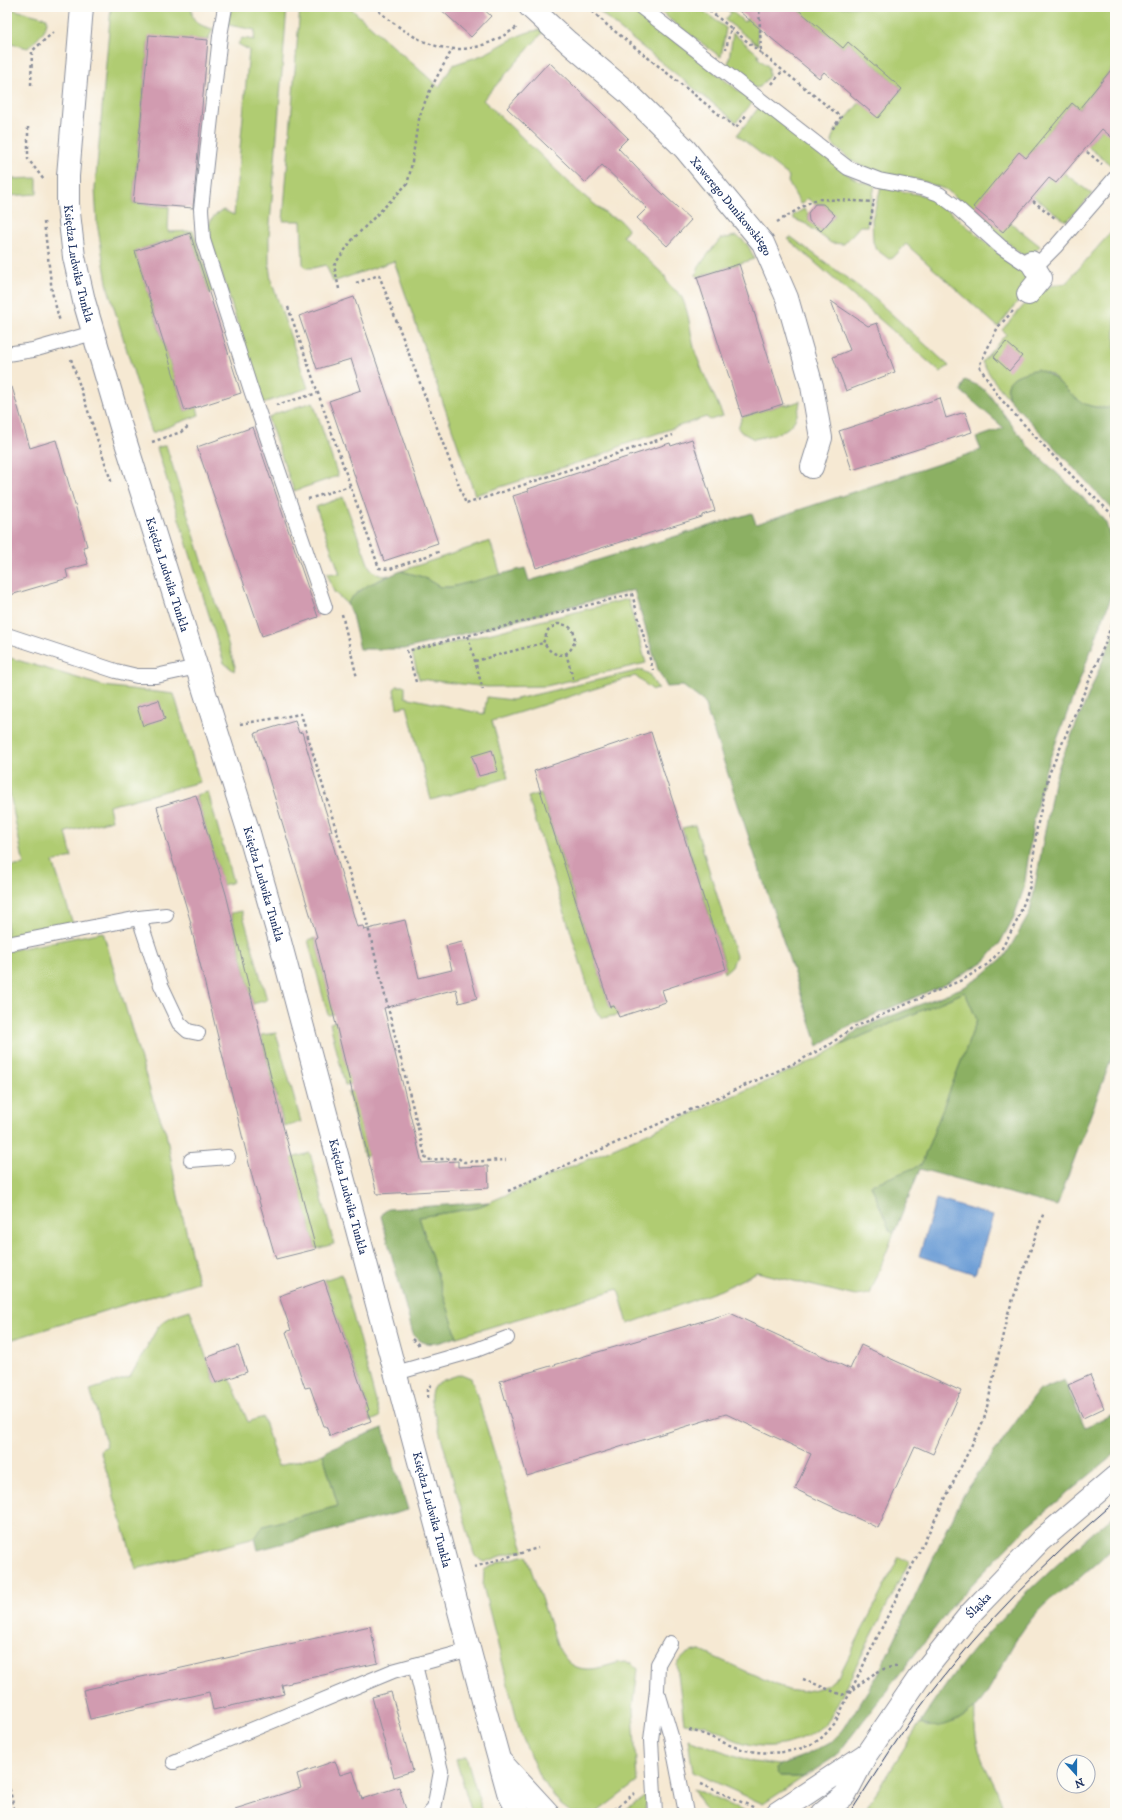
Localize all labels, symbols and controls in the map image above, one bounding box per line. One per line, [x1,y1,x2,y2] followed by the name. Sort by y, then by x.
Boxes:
[687,154,775,258] street label: Xawerego Dunikowskiego
[60,204,97,325] street label: Księdza Ludwika Tunkla
[142,516,192,635] street label: Księdza Ludwika Tunkla
[239,825,287,944] street label: Księdza Ludwika Tunkla
[325,1137,371,1257] street label: Księdza Ludwika Tunkla
[409,1450,454,1570] street label: Księdza Ludwika Tunkla
[963,1589,995,1622] street label: Śląska
[1056,1754,1096,1794] north arrow
[1073,1774,1086,1791] text: N

